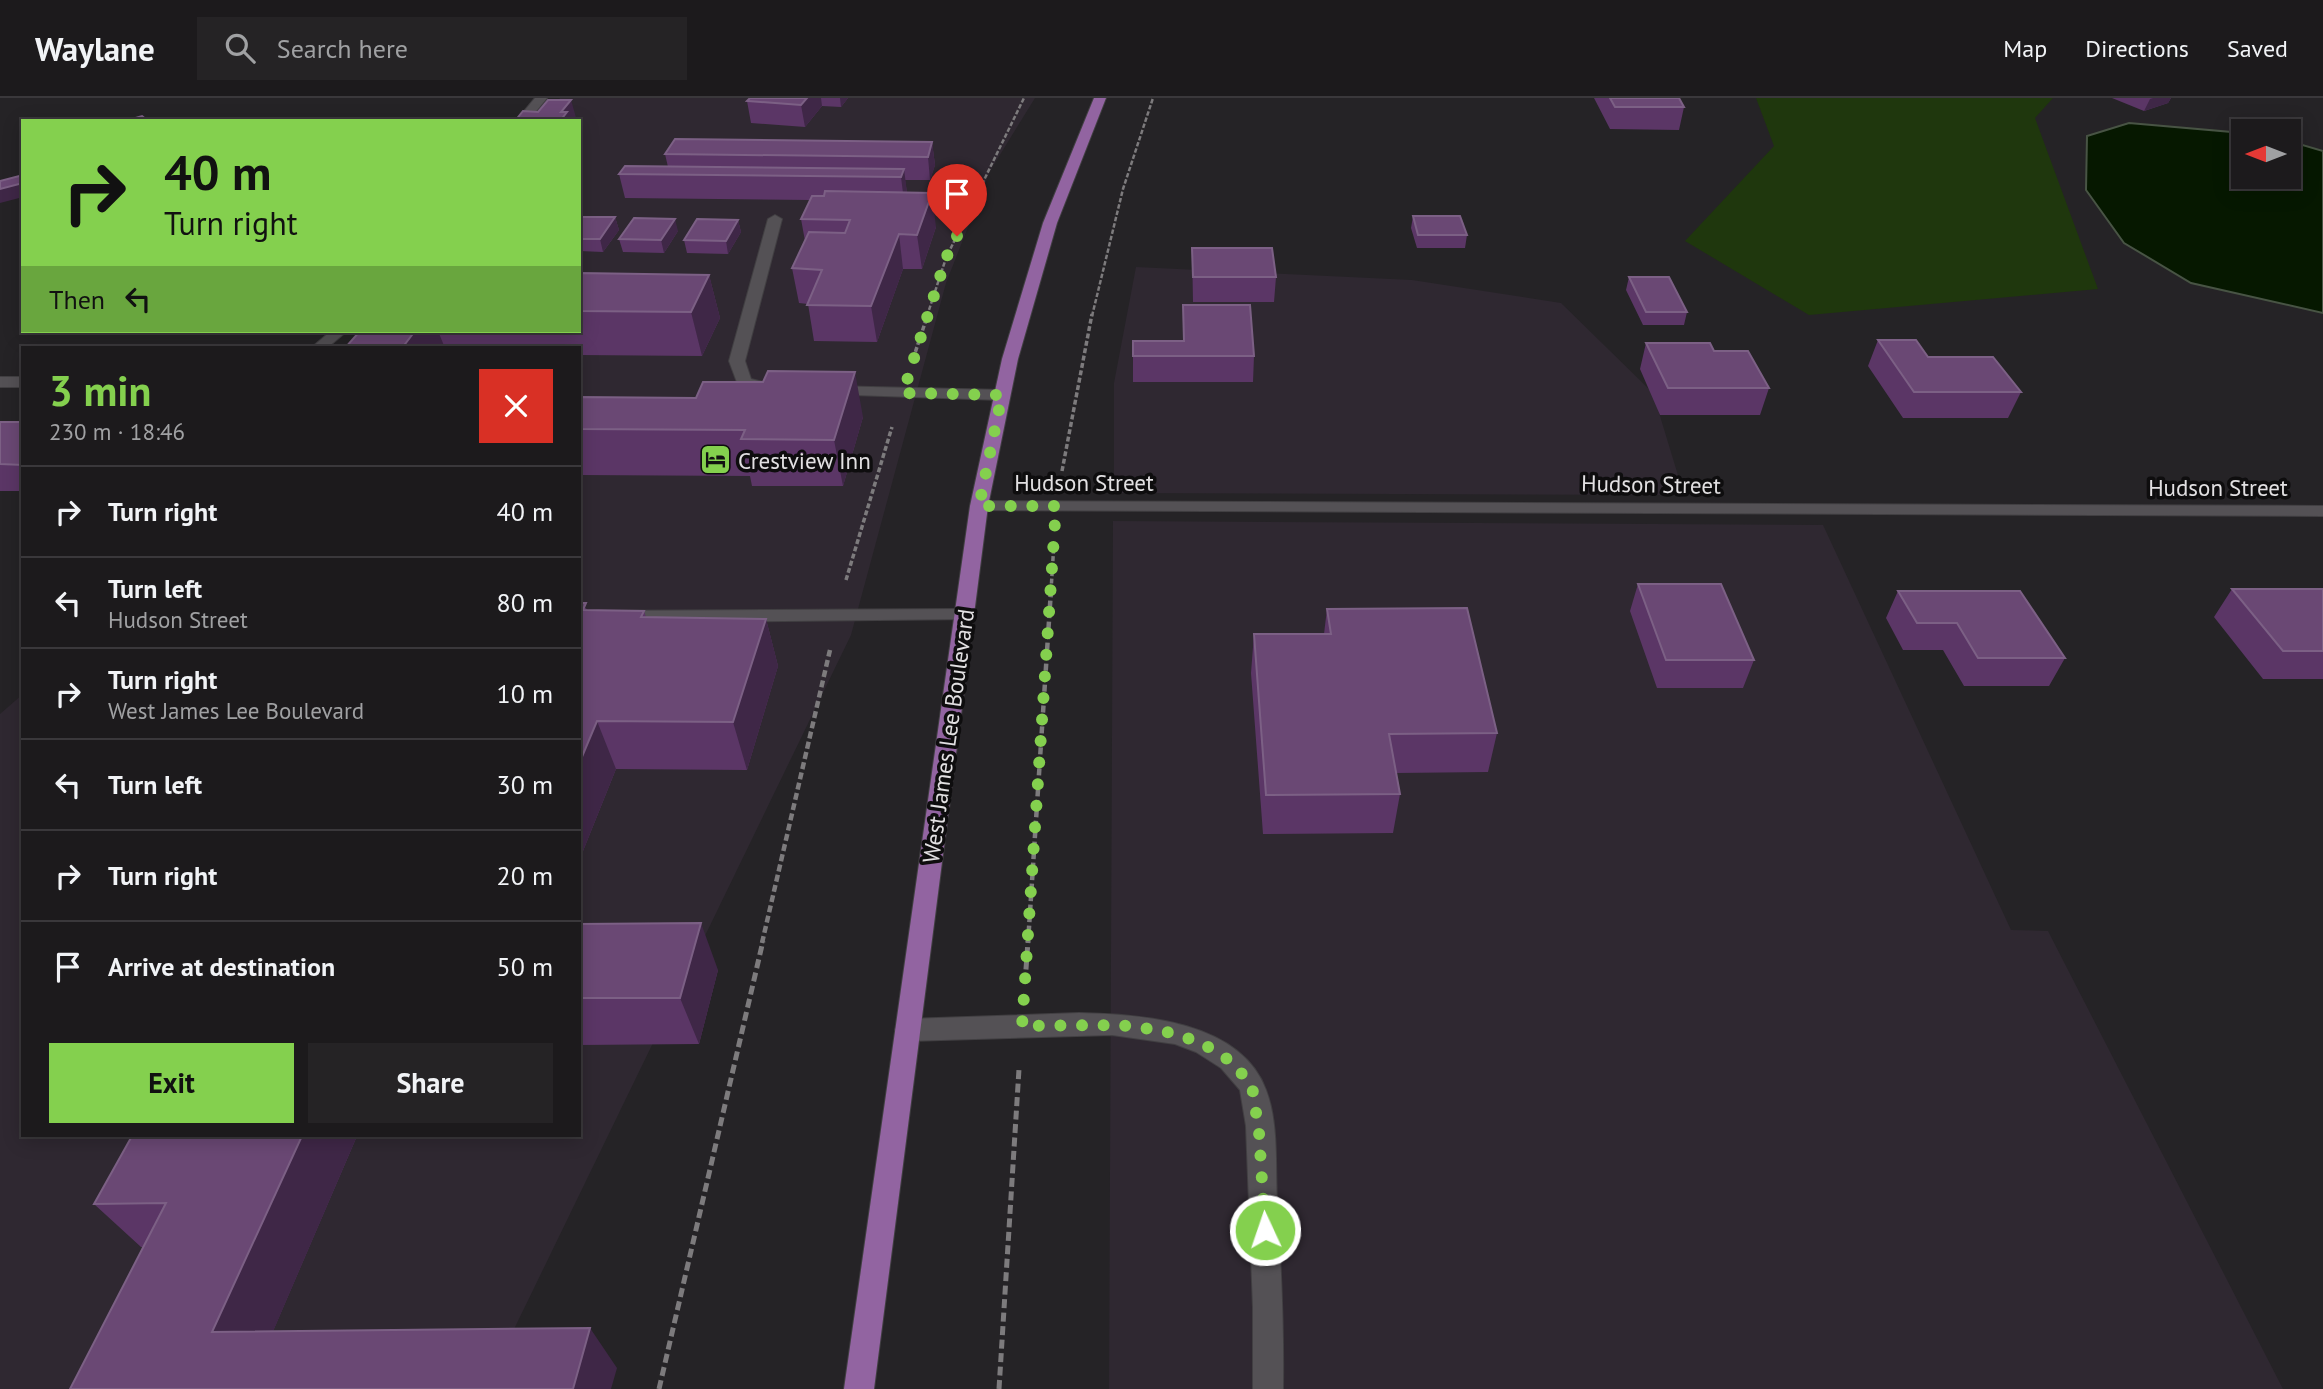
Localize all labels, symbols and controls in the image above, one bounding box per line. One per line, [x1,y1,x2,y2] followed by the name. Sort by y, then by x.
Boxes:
[197,17,687,80] search box
[35,27,155,70] text: Waylane
[221,29,259,67] icon: search
[277,32,408,65] text: Search here
[2003,33,2047,64] text: Map
[2085,33,2189,64] text: Directions
[2227,33,2288,64] text: Saved
[2231,119,2301,189] north arrow
[2231,119,2301,189] map controls
[164,140,271,204] text: 40 m
[49,147,140,238] icon: right
[927,164,987,236] pin
[938,175,976,213] icon: arrive
[164,202,298,244] text: Turn right
[119,280,157,318] icon: left
[49,283,105,316] text: Then
[49,363,151,418] text: 3 min
[479,369,553,443] button: close
[49,417,185,446] text: 230 m · 18:46
[698,443,732,477] hotel icon: Crestview Inn
[738,446,871,475] place label: Crestview Inn
[1014,468,1154,497] street label: Hudson Street
[1581,468,1721,500] street label: Hudson Street
[2148,473,2288,502] street label: Hudson Street
[49,493,87,531] icon: right
[108,495,217,528] text: Turn right
[497,495,553,528] text: 40 m
[108,572,202,605] text: Turn left
[49,584,87,622] icon: left
[497,586,553,619] text: 80 m
[108,605,248,634] text: Hudson Street
[916,607,980,865] street label: West James Lee Boulevard
[108,663,217,696] text: Turn right
[49,675,87,713] icon: right
[497,677,553,710] text: 10 m
[108,696,364,725] text: West James Lee Boulevard
[49,766,87,804] icon: left
[108,768,202,801] text: Turn left
[497,768,553,801] text: 30 m
[49,857,87,895] icon: right
[108,859,217,892] text: Turn right
[497,859,553,892] text: 20 m
[49,948,87,986] icon: arrive
[108,950,335,983] text: Arrive at destination
[497,950,553,983] text: 50 m
[49,1043,294,1123] button: Exit
[308,1043,553,1123] button: Share
[1228,1193,1302,1267] position arrow

